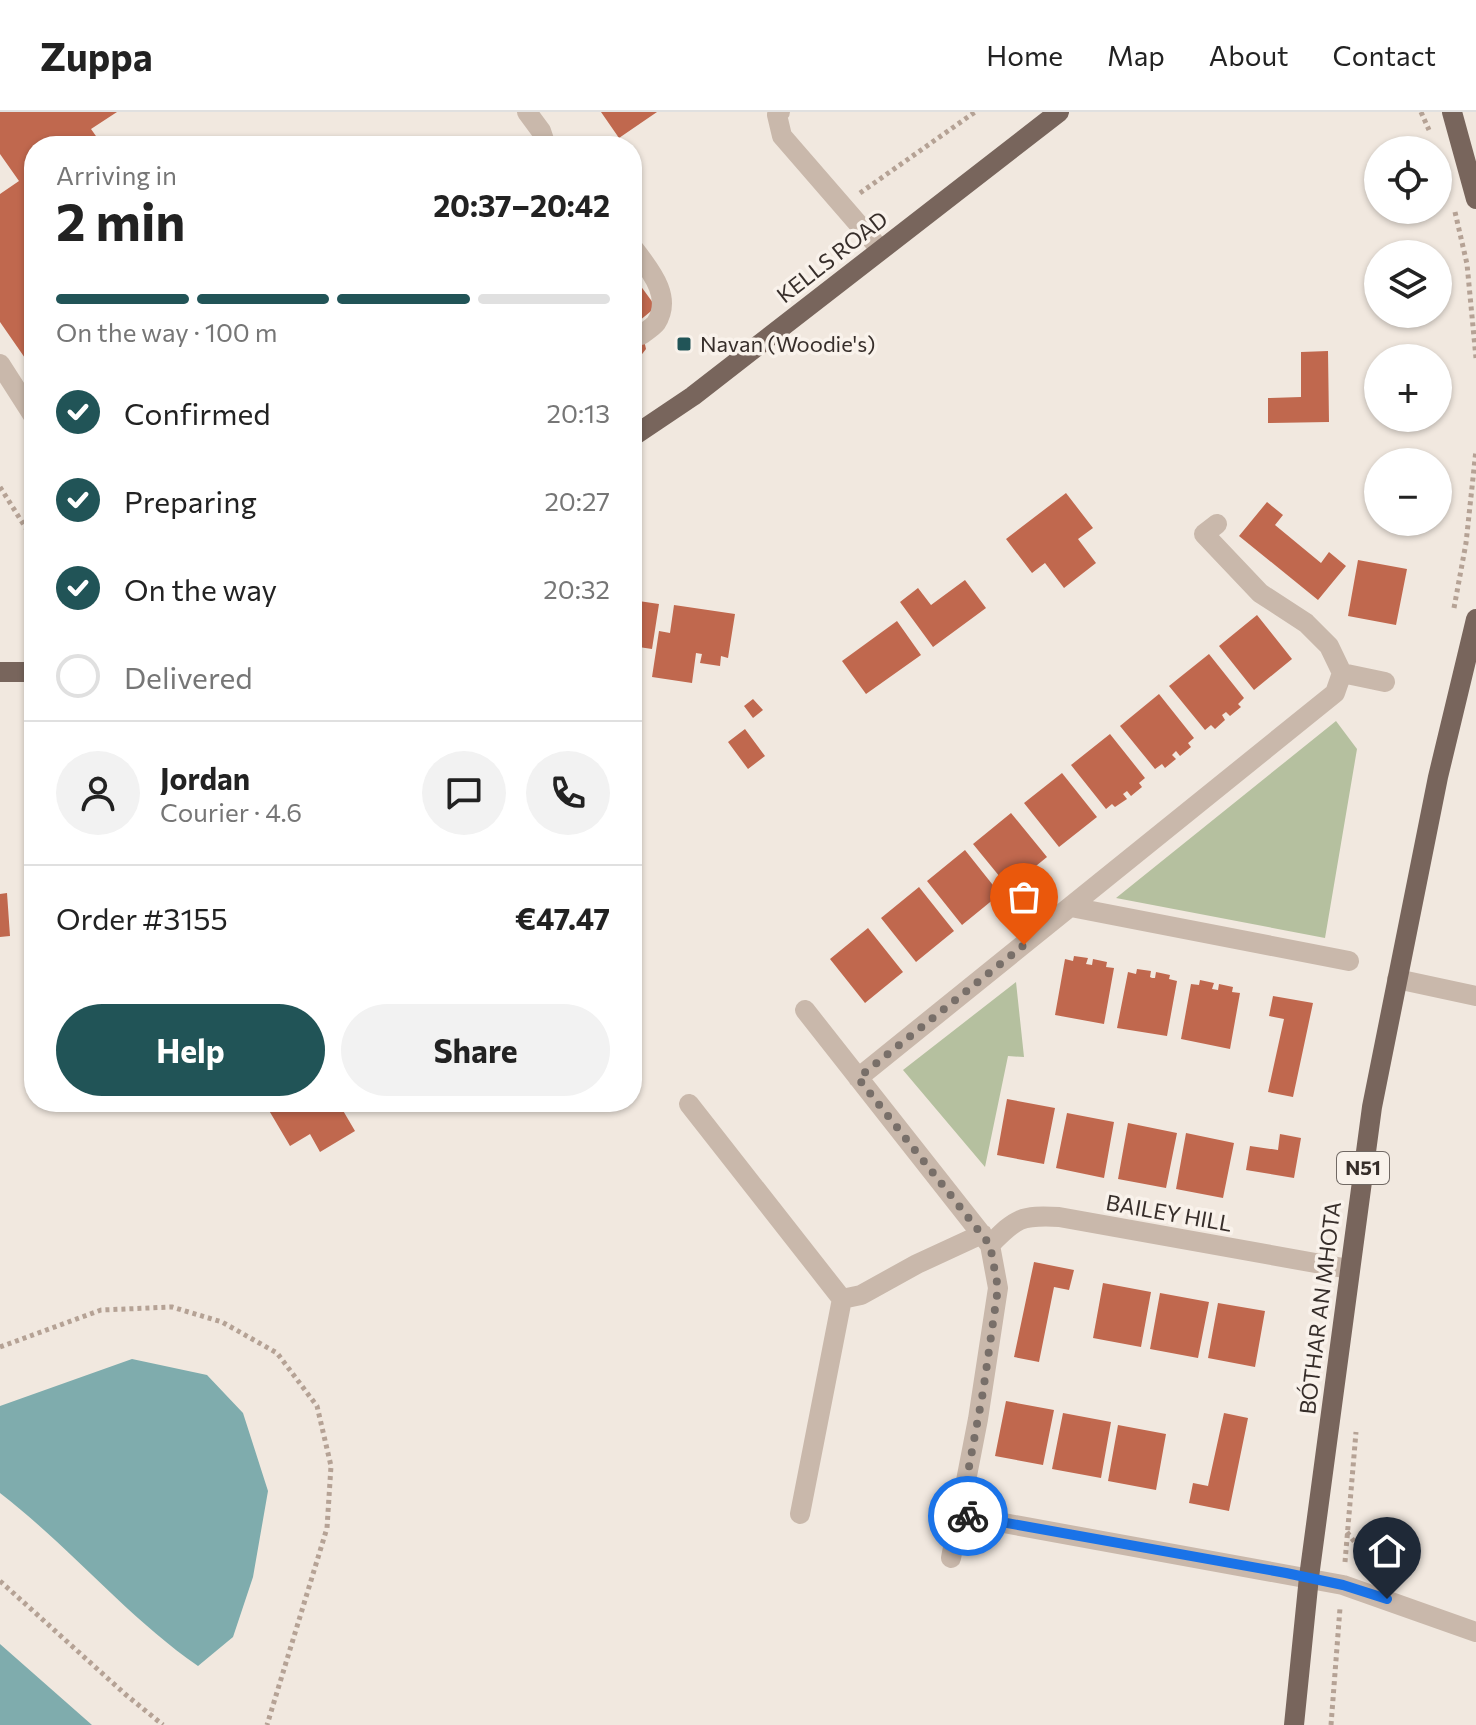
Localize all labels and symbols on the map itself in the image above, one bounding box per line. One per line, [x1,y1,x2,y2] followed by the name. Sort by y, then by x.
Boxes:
[771,205,892,308] street label: KELLS ROAD
[700,330,876,357] place label: Navan (Woodie's)
[675,335,693,353] marker: Navan (Woodie's)
[990,863,1058,945] pin
[1337,1152,1389,1184] road number: N51
[1104,1188,1234,1237] street label: BAILEY HILL
[1293,1200,1346,1416] street label: BÓTHAR AN MHOTA
[928,1476,1008,1556] courier
[1353,1517,1421,1599] pin

